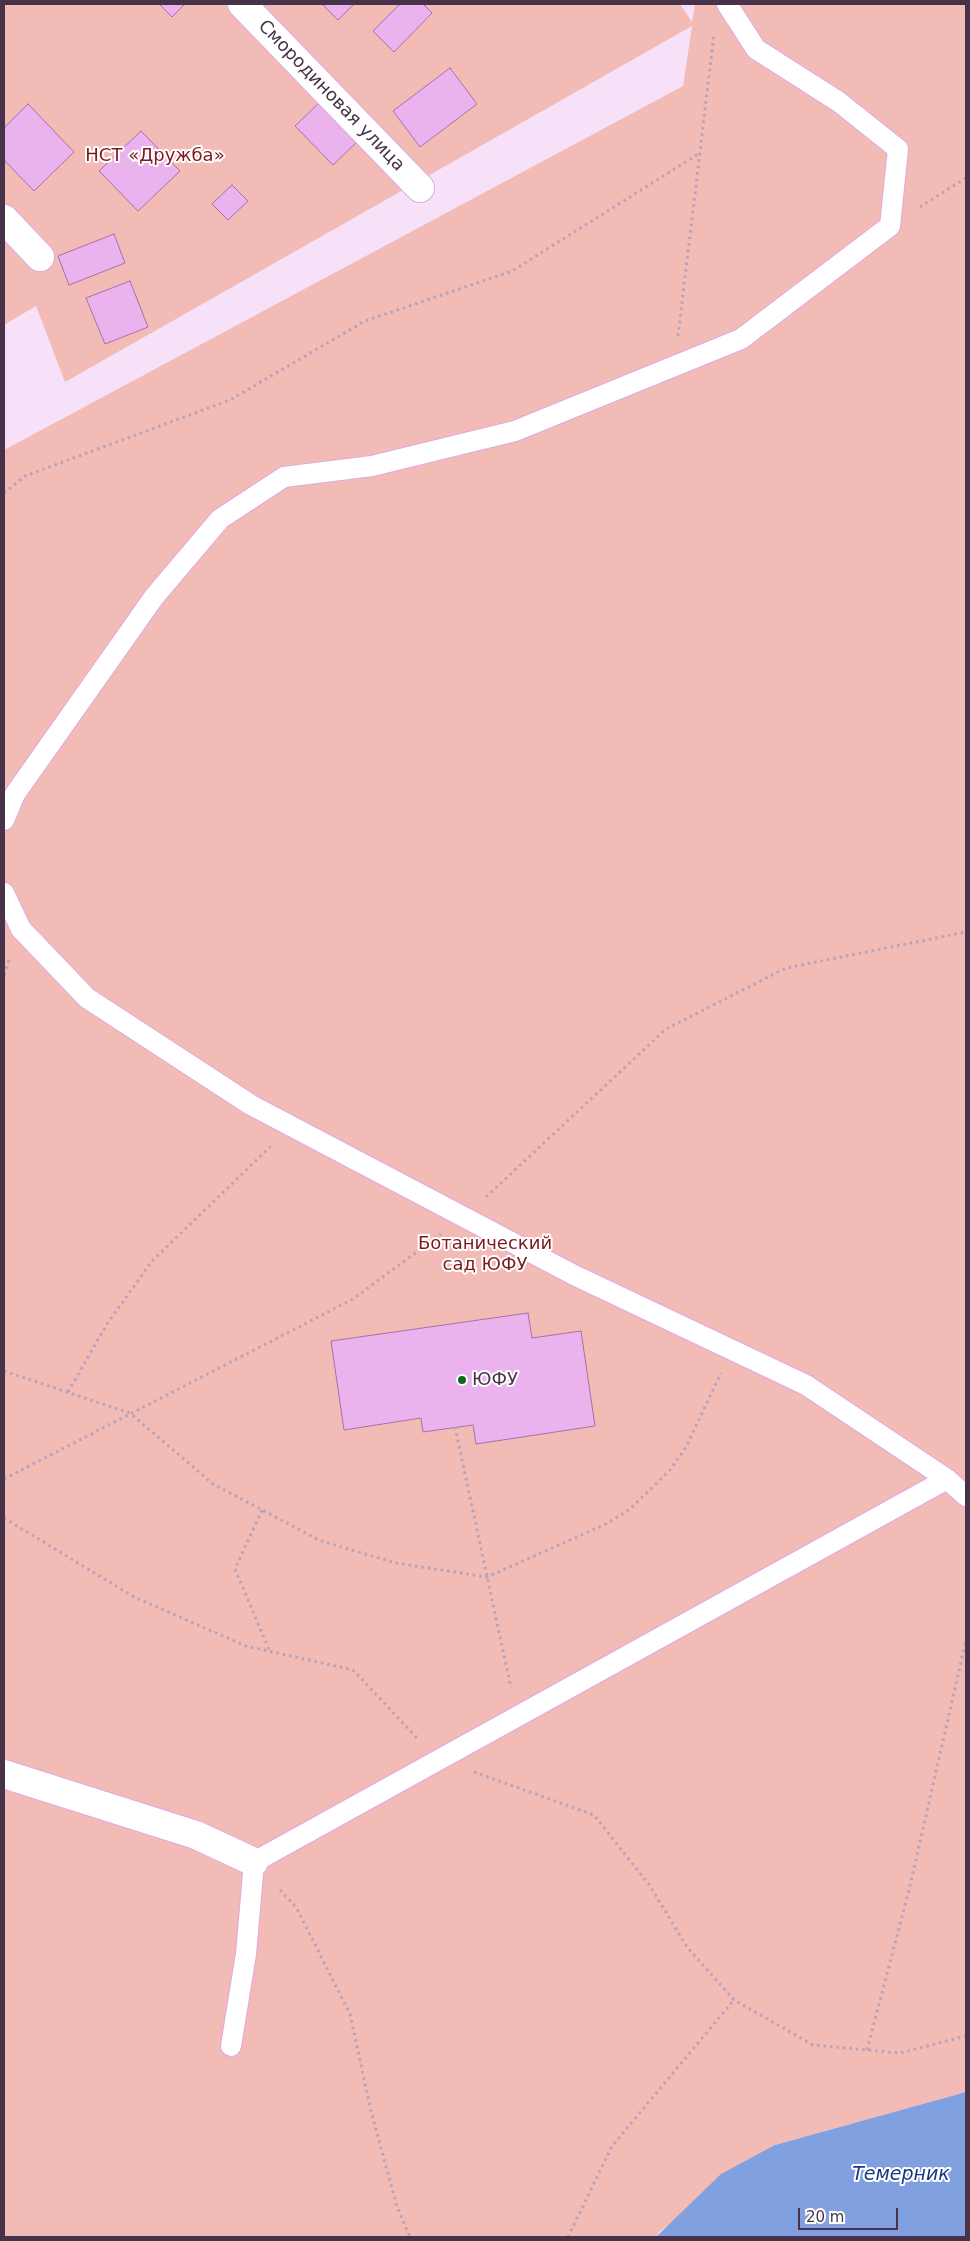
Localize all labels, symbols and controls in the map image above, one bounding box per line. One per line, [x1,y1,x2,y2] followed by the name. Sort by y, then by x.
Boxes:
[253,16,409,176] street label: Смородиновая улица
[85,145,225,167] park label: НСТ «Дружба»
[418,1233,552,1276] park label: Ботанический сад ЮФУ
[472,1369,518,1391] place label: ЮФУ
[456,1374,468,1386] marker: ЮФУ
[852,2164,950,2186] water label: Темерник
[800,2198,900,2230] scale bar
[806,2208,844,2226] text: 20 m

